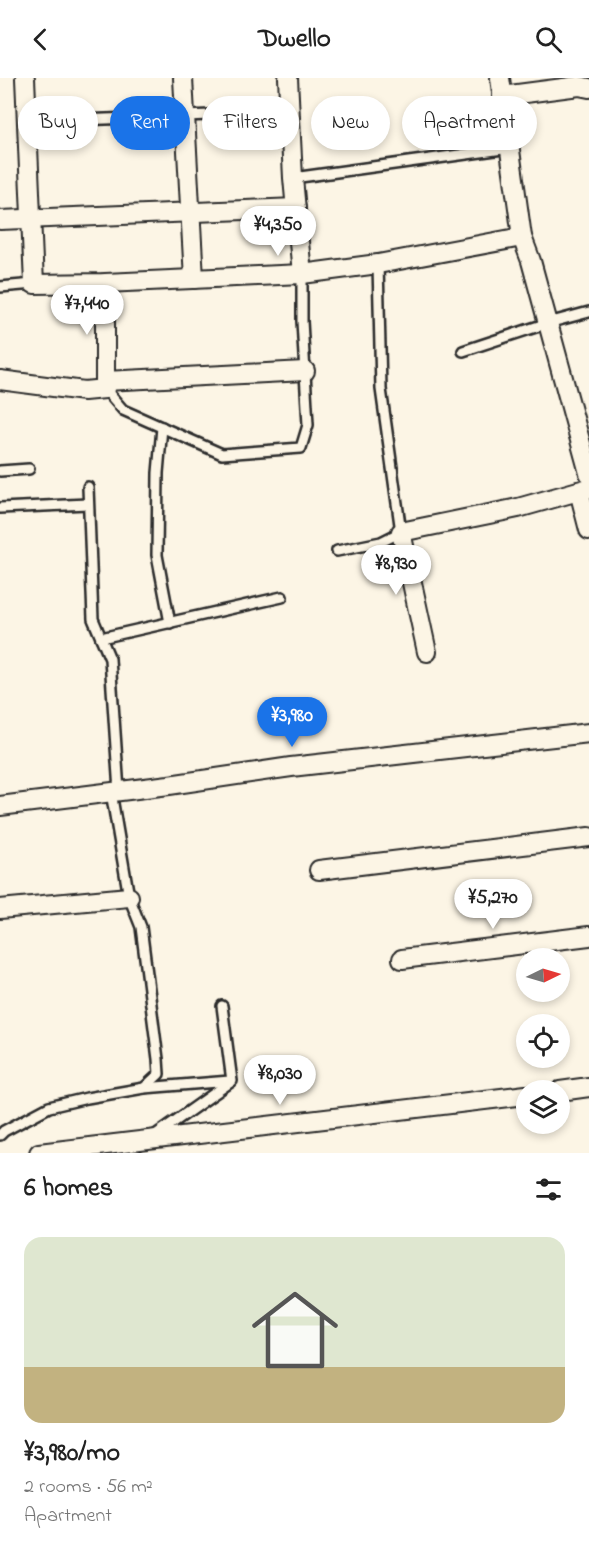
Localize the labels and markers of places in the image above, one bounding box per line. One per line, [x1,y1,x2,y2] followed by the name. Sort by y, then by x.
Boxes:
[229,206,327,257] pin: ¥4,350
[38,285,136,336] pin: ¥7,440
[347,545,445,596] pin: ¥8,930
[243,697,341,748] pin: ¥3,980
[444,879,542,930] pin: ¥5,270
[231,1055,329,1106] pin: ¥8,030

